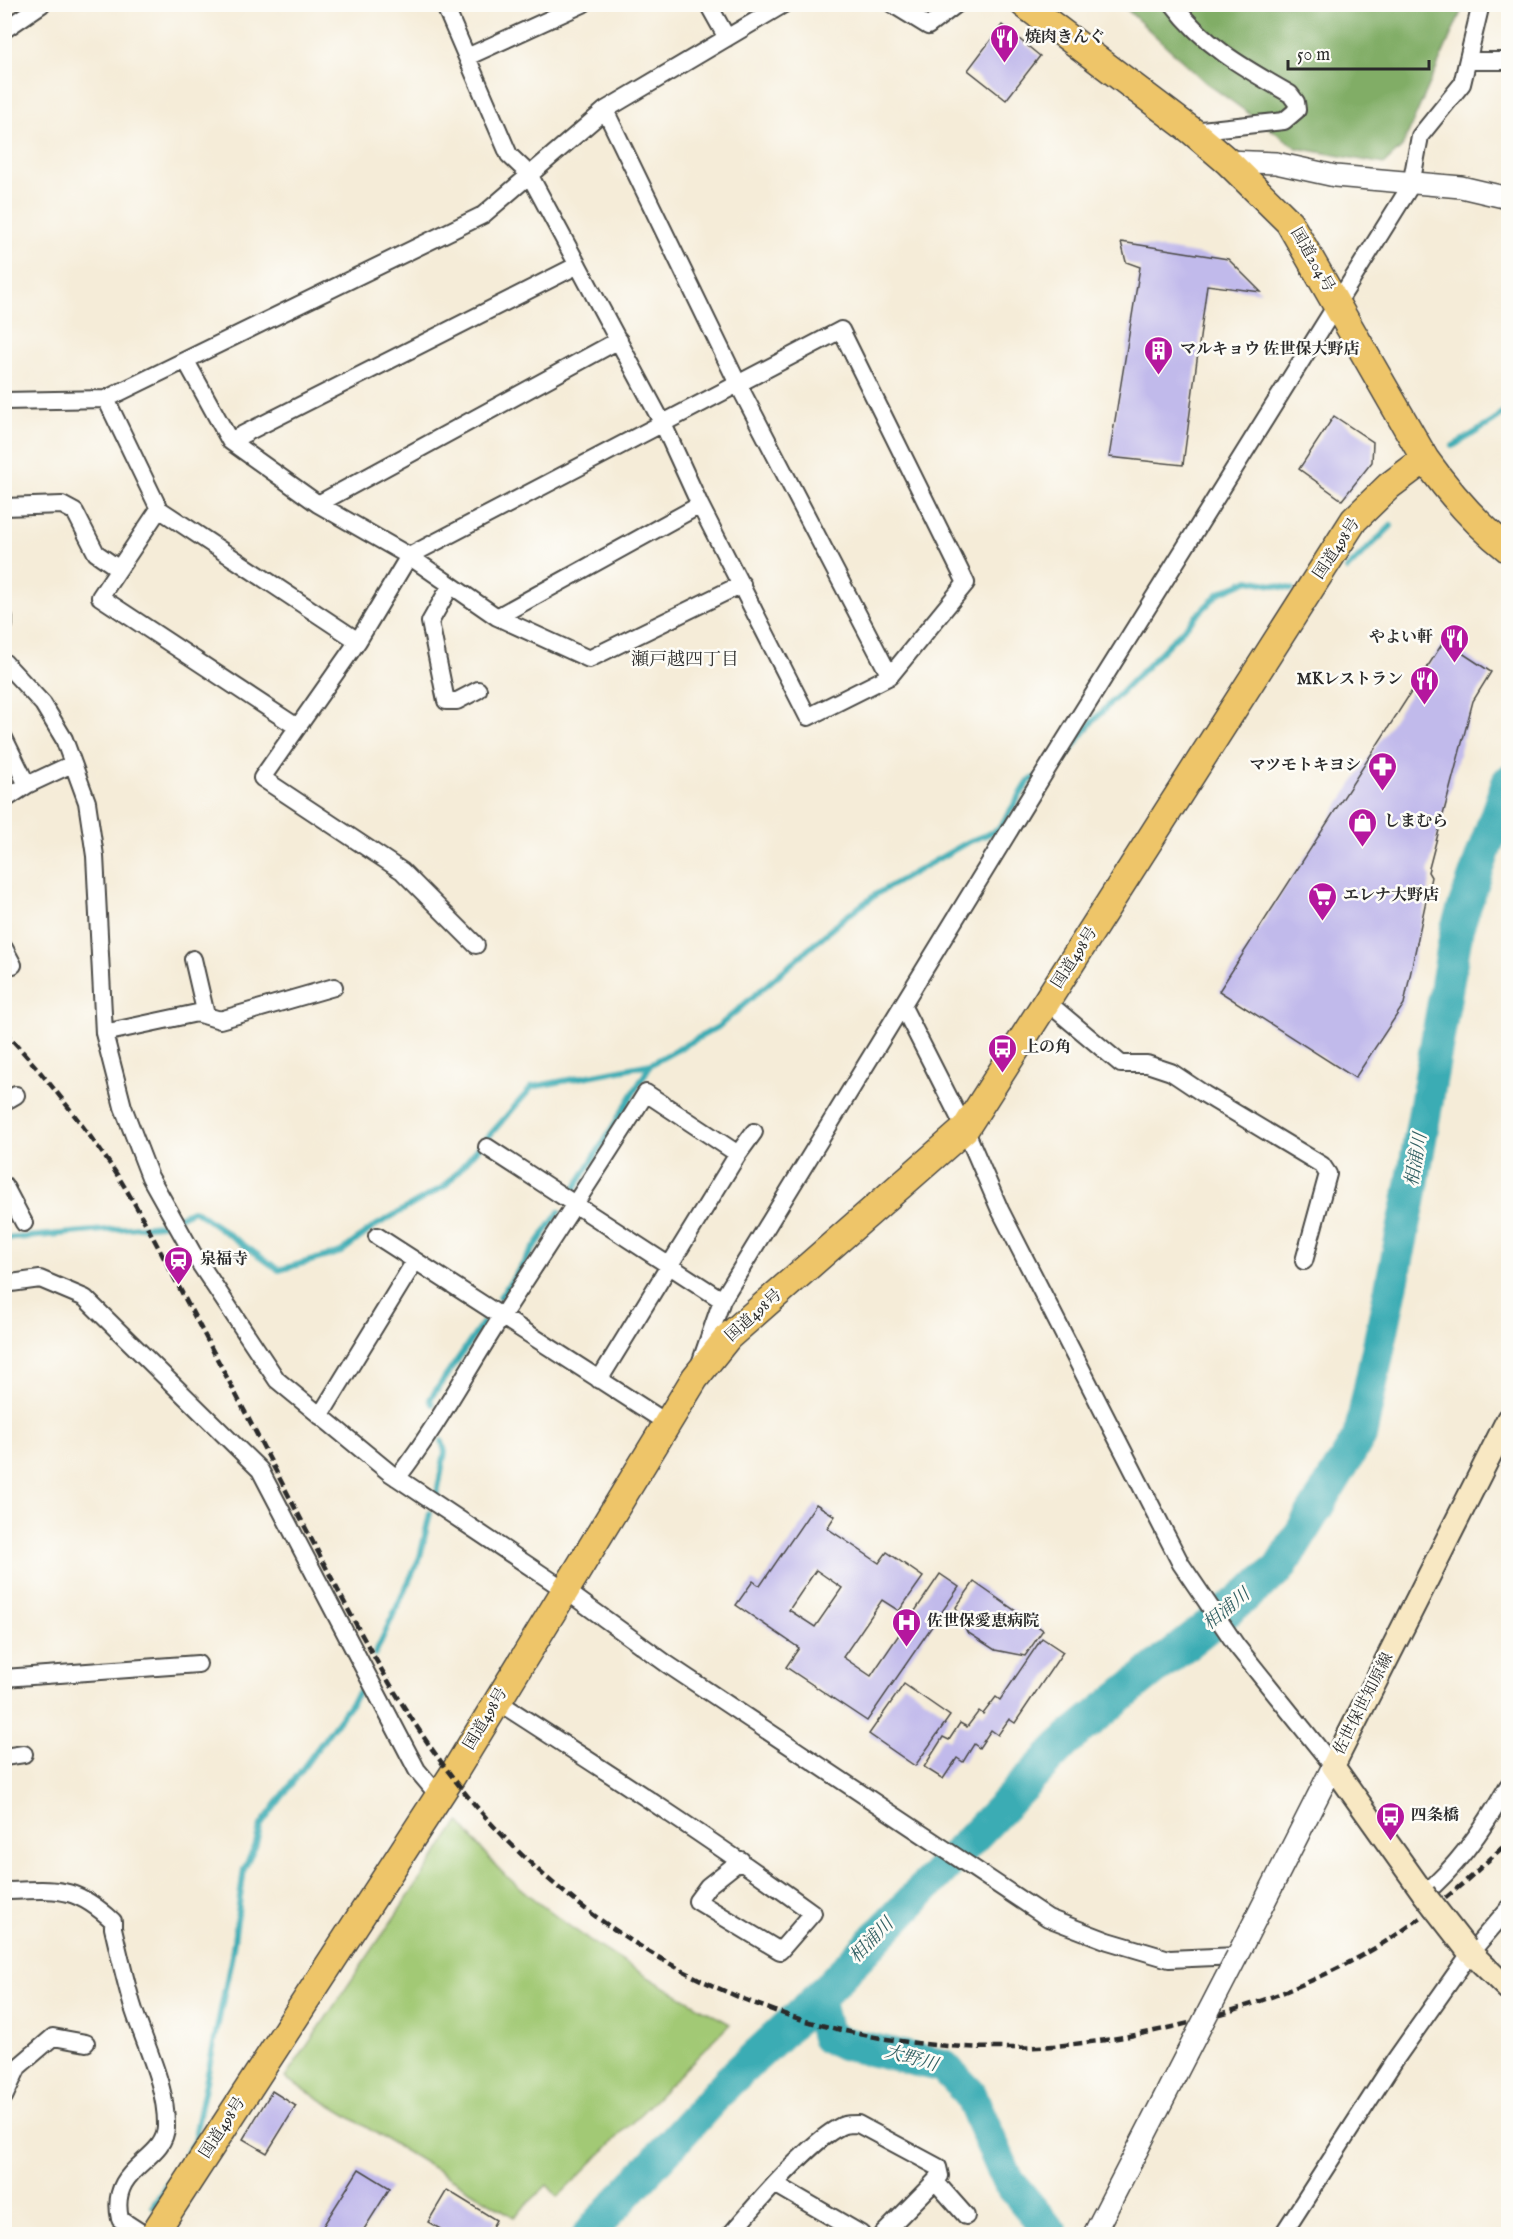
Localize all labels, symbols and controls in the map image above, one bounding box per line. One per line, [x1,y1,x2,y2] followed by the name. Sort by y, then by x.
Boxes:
[988,22,1020,64] restaurant icon: 焼肉きんぐ
[1025,28,1105,48] place label: 焼肉きんぐ
[1288,33,1429,71] scale bar
[1297,44,1330,67] text: 50 m
[1286,224,1338,296] street label: 国道204号
[1143,334,1175,376] building icon: マルキョウ 佐世保大野店
[1180,340,1360,360] place label: マルキョウ 佐世保大野店
[1309,515,1365,583] street label: 国道498号
[1438,622,1470,664] restaurant icon: やよい軒
[1369,628,1433,648] place label: やよい軒
[631,649,739,672] district label: 瀬戸越四丁目
[1408,664,1440,706] restaurant icon: MKレストラン
[1297,670,1403,690] place label: MKレストラン
[1366,750,1398,792] pharmacy icon: マツモトキヨシ
[1249,756,1361,776] place label: マツモトキヨシ
[1347,806,1379,848] shop icon: しまむら
[1384,812,1448,832] place label: しまむら
[1306,880,1338,922] supermarket icon: エレナ大野店
[1343,886,1439,906] place label: エレナ大野店
[1048,924,1102,992] street label: 国道498号
[986,1032,1018,1074] bus stop icon: 上の角
[1023,1038,1071,1058] place label: 上の角
[1401,1129,1433,1189] water label: 相浦川
[163,1244,195,1286] station icon: 泉福寺
[200,1250,248,1270] place label: 泉福寺
[722,1285,786,1347] street label: 国道498号
[1199,1583,1257,1636] water label: 相浦川
[890,1606,922,1648] hospital icon: 佐世保愛恵病院
[927,1612,1039,1632] place label: 佐世保愛恵病院
[1330,1650,1398,1758] street label: 佐世保世知原線
[460,1684,512,1754] street label: 国道498号
[1374,1800,1406,1842] bus stop icon: 四条橋
[1411,1806,1459,1826] place label: 四条橋
[845,1912,900,1968] water label: 相浦川
[882,2041,942,2078] water label: 大野川
[196,2094,250,2162] street label: 国道498号

